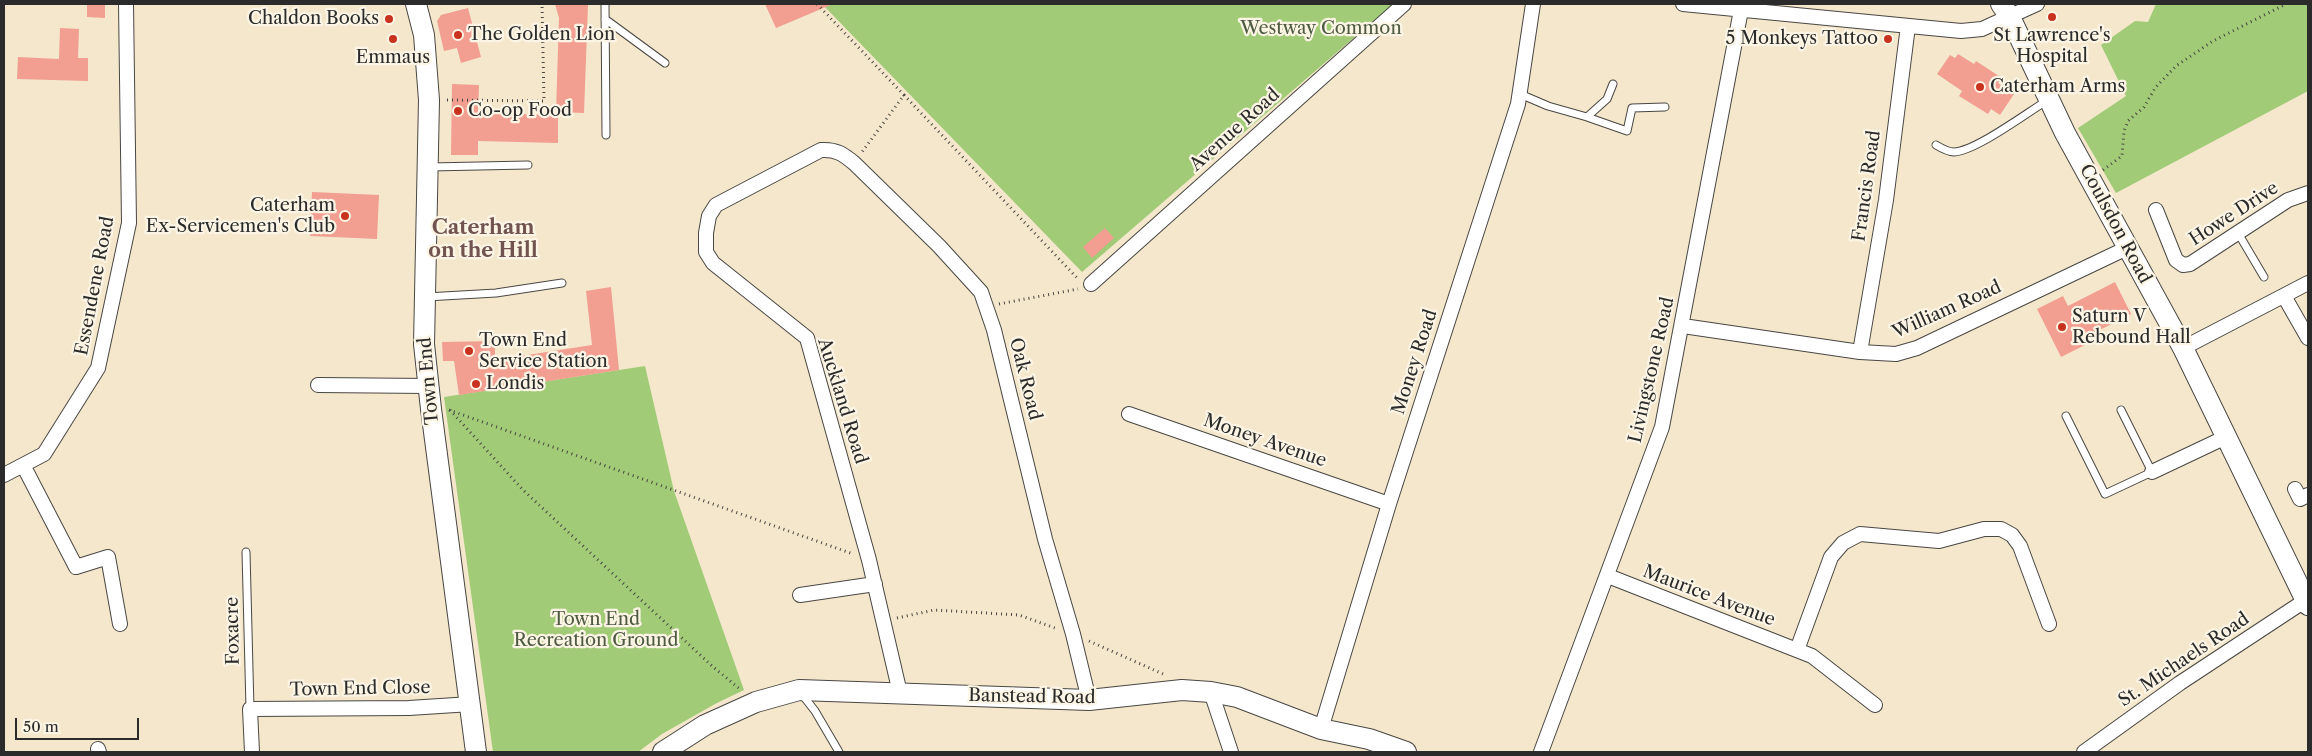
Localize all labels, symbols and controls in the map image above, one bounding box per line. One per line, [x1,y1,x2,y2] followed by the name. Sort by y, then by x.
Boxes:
[248,8,379,30] place label: Chaldon Books
[2046,11,2058,23] marker: St Lawrence's Hospital
[383,13,395,25] marker: Chaldon Books
[1240,18,1402,40] park label: Westway Common
[468,24,615,46] place label: The Golden Lion
[1993,25,2111,68] place label: St Lawrence's Hospital
[1726,28,1878,50] place label: 5 Monkeys Tattoo
[452,29,464,41] marker: The Golden Lion
[387,33,399,45] marker: Emmaus
[1882,33,1894,45] marker: 5 Monkeys Tattoo
[356,47,430,69] place label: Emmaus
[1990,76,2125,98] place label: Caterham Arms
[1974,81,1986,93] marker: Caterham Arms
[1186,84,1284,176] street label: Avenue Road
[468,100,572,122] place label: Co-op Food
[452,105,464,117] marker: Co-op Food
[1849,129,1885,243] street label: Francis Road
[2075,161,2155,287] street label: Coulsdon Road
[2186,177,2282,251] street label: Howe Drive
[146,195,335,238] place label: Caterham Ex-Servicemen's Club
[339,210,351,222] marker: Caterham Ex-Servicemen's Club
[71,215,119,357] street label: Essendene Road
[428,216,538,263] district label: Caterham on the Hill
[1889,276,2005,344] street label: William Road
[1625,295,1679,445] street label: Livingstone Road
[2072,306,2191,348] place label: Saturn V Rebound Hall
[1388,307,1442,417] street label: Money Road
[2056,321,2068,333] marker: Saturn V Rebound Hall
[479,330,608,372] place label: Town End Service Station
[813,335,871,467] street label: Auckland Road
[414,336,444,426] street label: Town End
[1004,336,1046,422] street label: Oak Road
[463,345,475,357] marker: Town End Service Station
[486,373,544,395] place label: Londis
[470,378,482,390] marker: Londis
[1201,410,1329,472] street label: Money Avenue
[1640,561,1778,631] street label: Maurice Avenue
[222,597,244,665] street label: Foxacre
[2115,608,2253,712] street label: St. Michaels Road
[514,609,678,652] park label: Town End Recreation Ground
[289,677,431,701] street label: Town End Close
[968,685,1096,709] street label: Banstead Road
[18,708,141,740] scale bar
[23,717,59,736] text: 50 m

